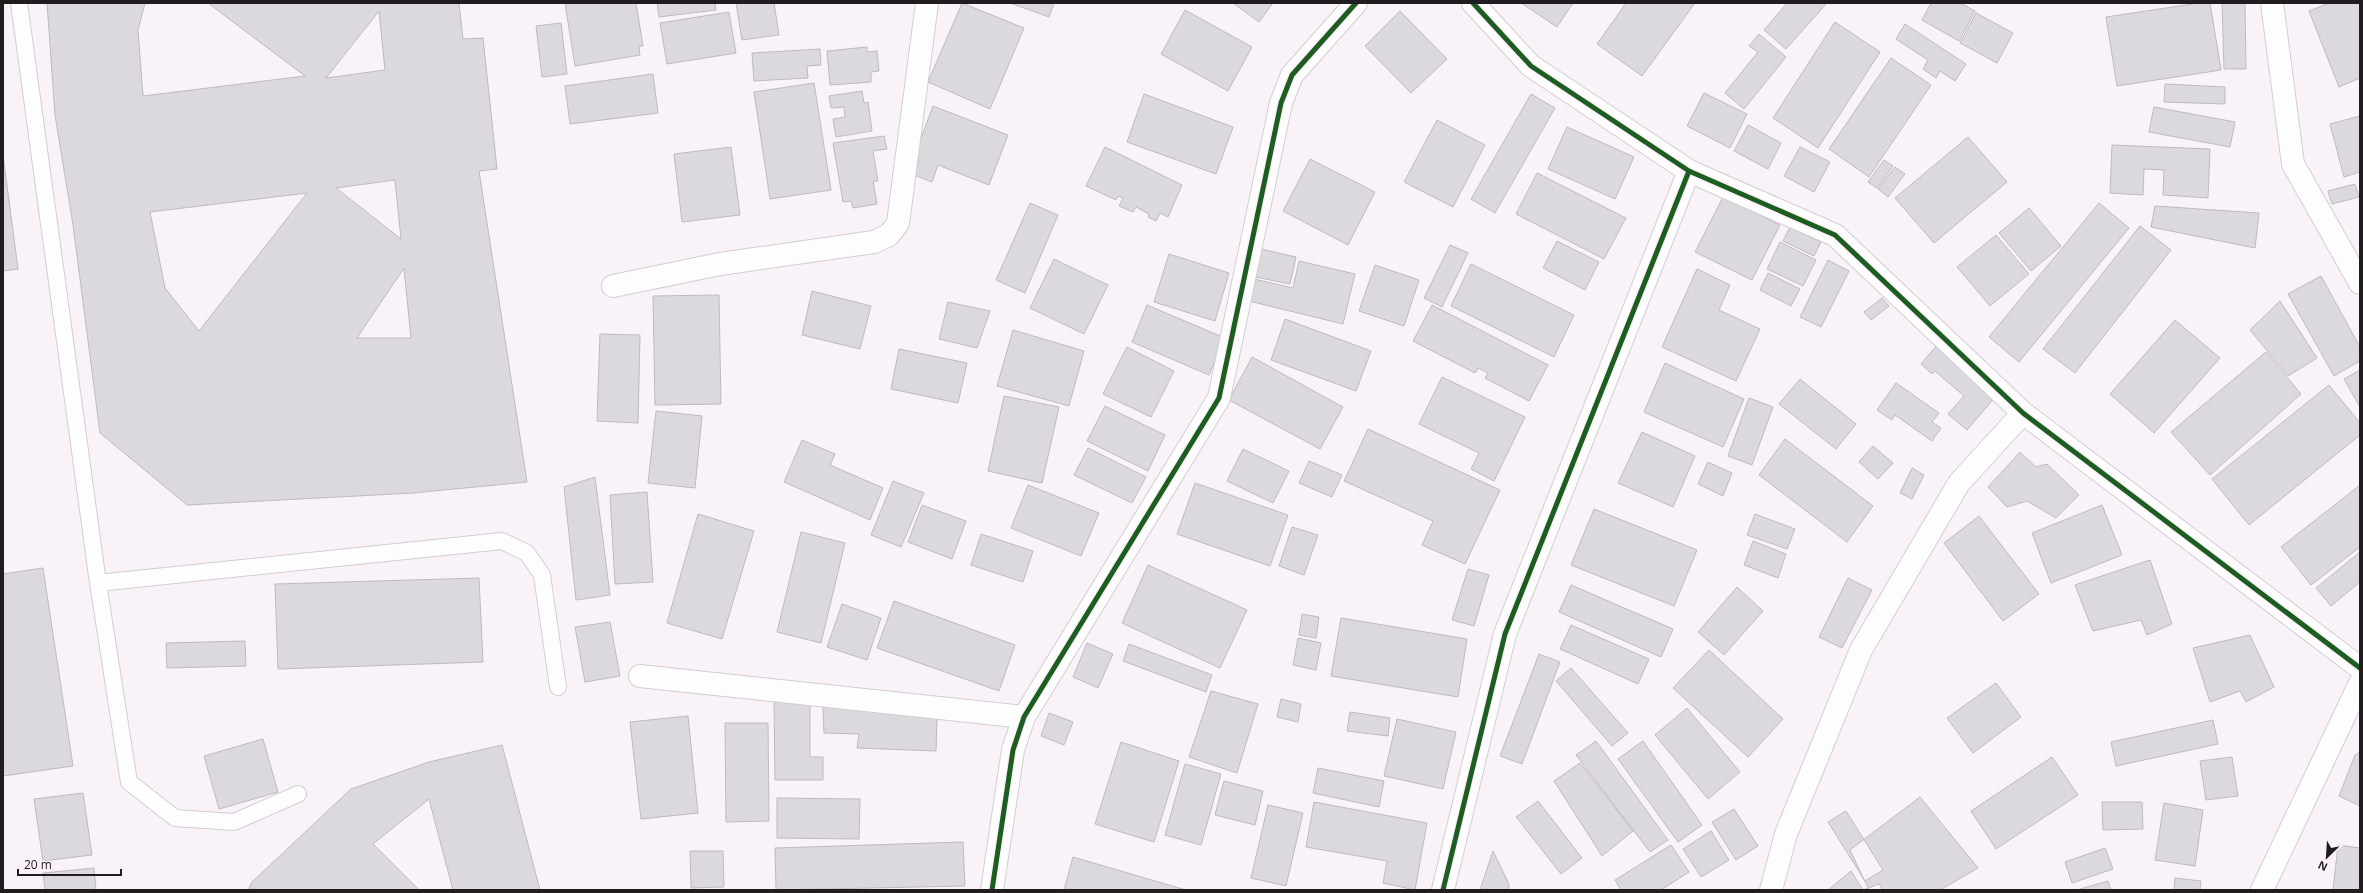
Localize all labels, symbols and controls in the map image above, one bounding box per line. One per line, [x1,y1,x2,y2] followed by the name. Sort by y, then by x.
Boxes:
[2307,837,2347,877] north arrow
[18,851,121,877] scale bar
[24,856,52,873] text: 20 m
[2315,858,2330,875] text: N

